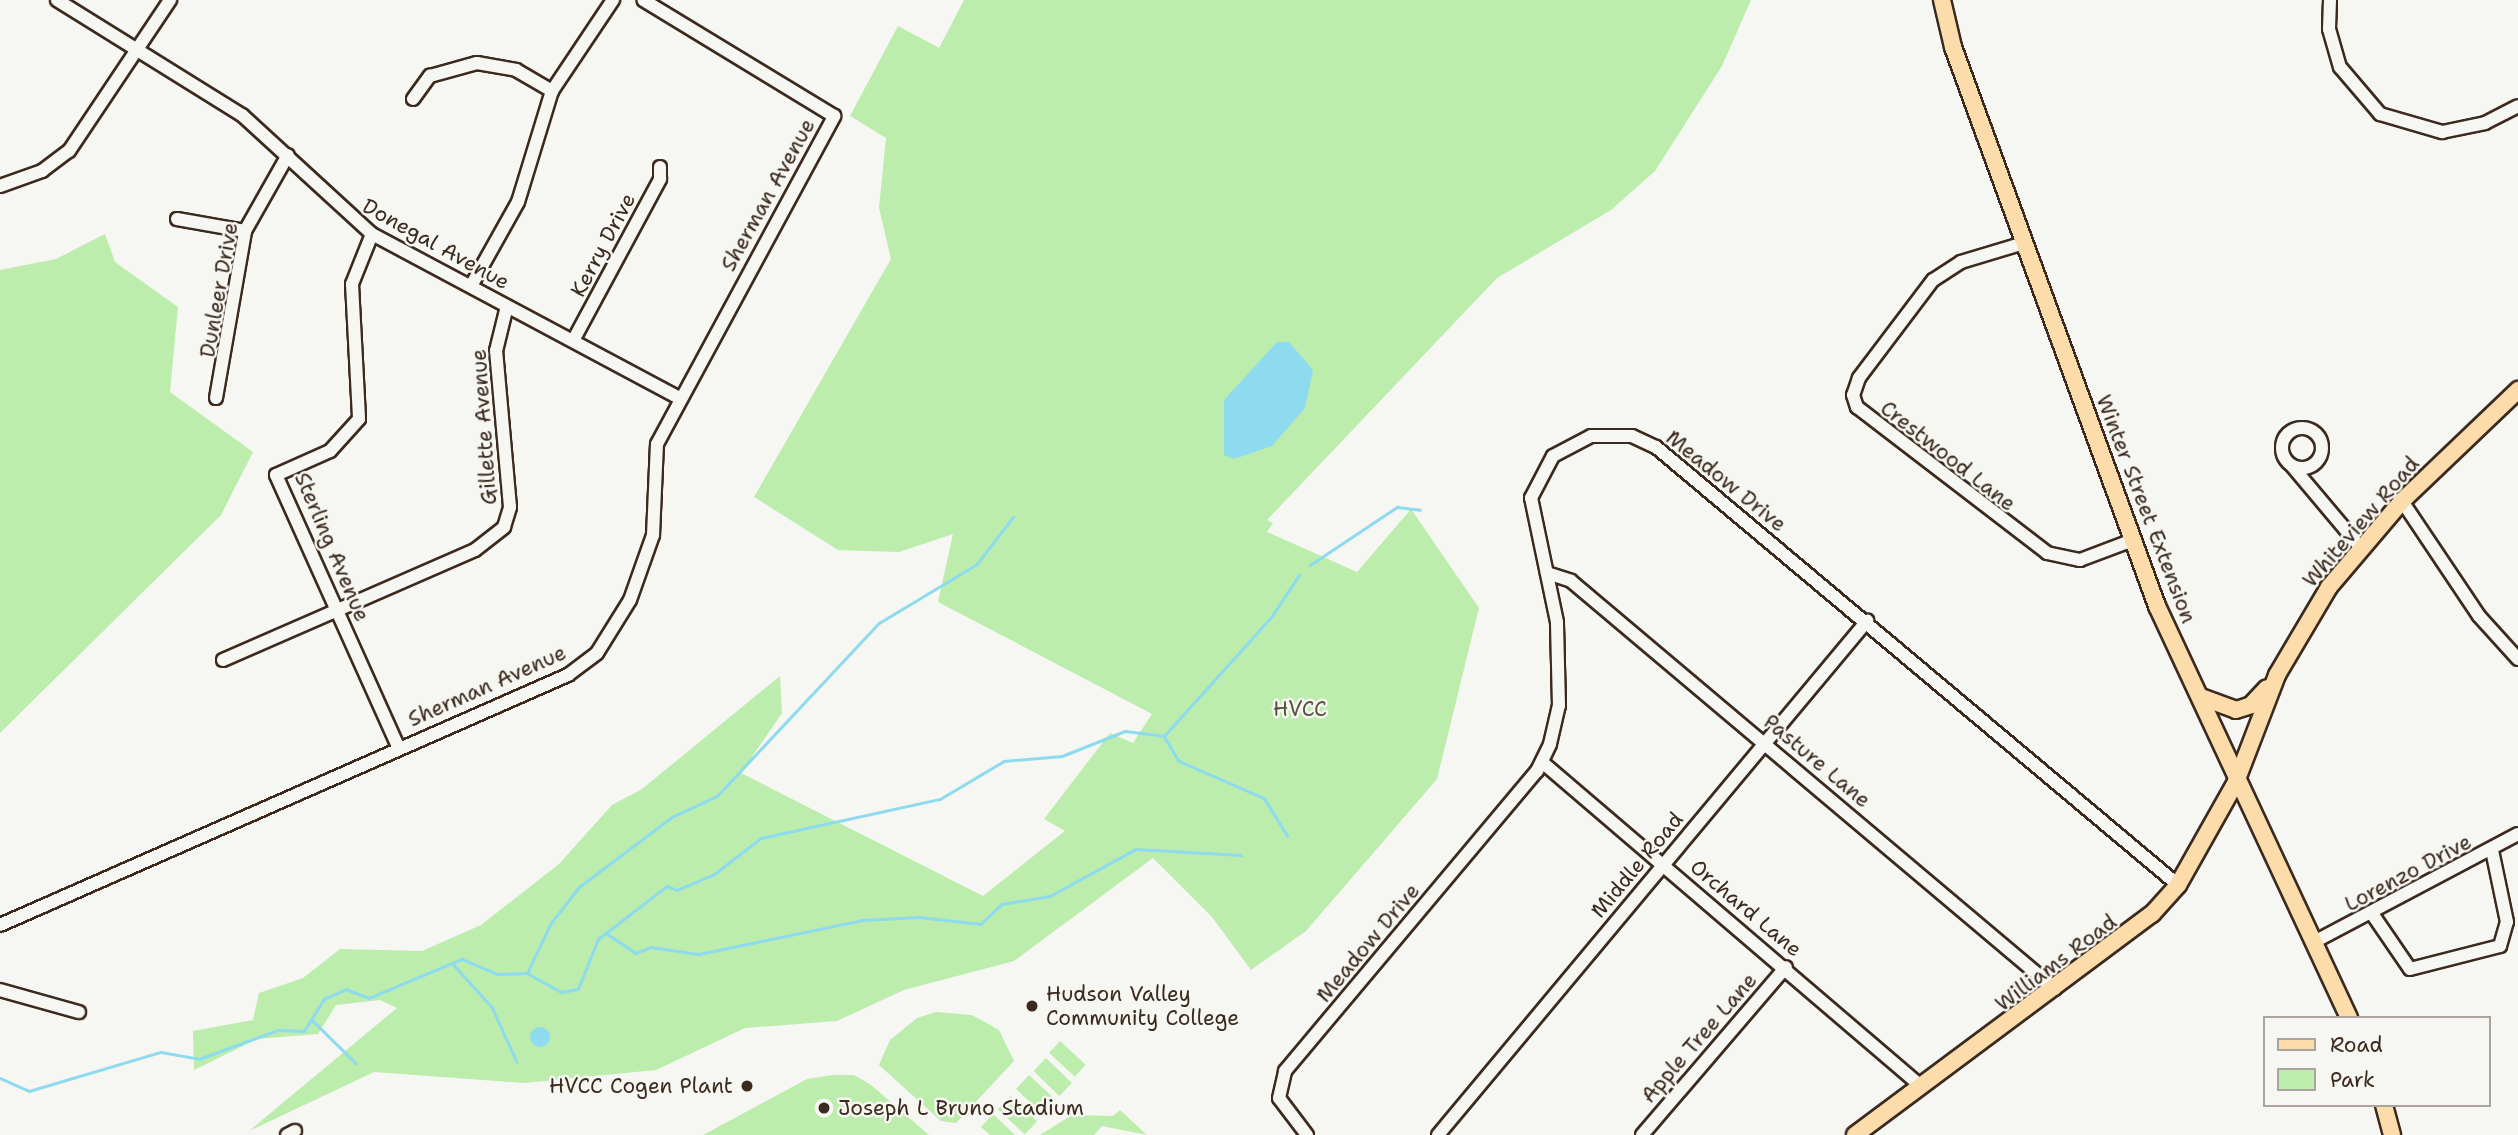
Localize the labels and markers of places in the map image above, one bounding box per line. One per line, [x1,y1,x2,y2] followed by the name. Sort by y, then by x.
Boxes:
[1046,981,1239,1031] place label: Hudson Valley Community College
[1024,998,1040,1014] marker: Hudson Valley Community College
[549,1073,733,1099] place label: HVCC Cogen Plant
[739,1078,755,1094] marker: HVCC Cogen Plant
[838,1095,1084,1121] place label: Joseph L Bruno Stadium
[816,1100,832,1116] marker: Joseph L Bruno Stadium

